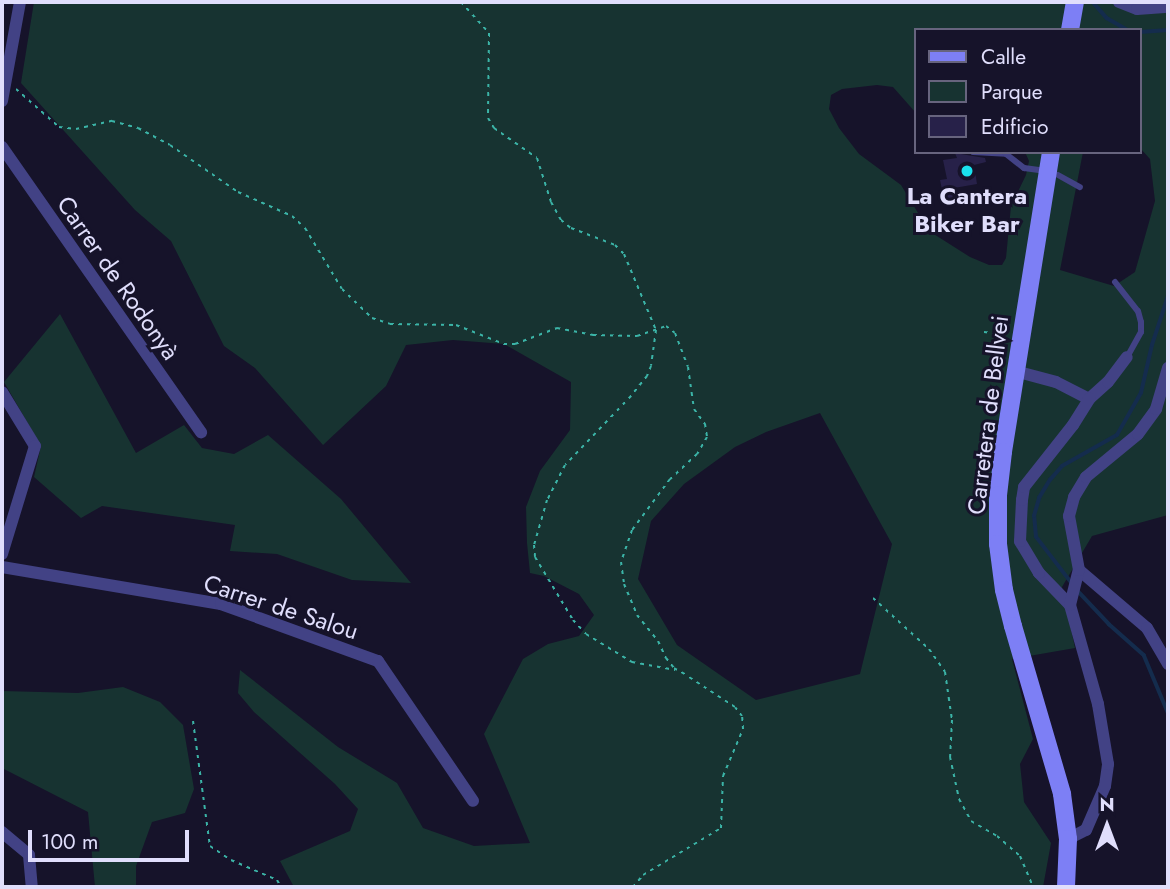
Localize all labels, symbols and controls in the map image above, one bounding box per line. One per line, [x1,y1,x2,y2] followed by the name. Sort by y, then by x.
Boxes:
[914,28,1142,154] legend
[981,42,1026,72] text: Calle
[981,77,1043,107] text: Parque
[981,112,1048,142] text: Edificio
[959,163,975,179] marker: La Cantera Biker Bar
[907,182,1027,238] place label: La Cantera Biker Bar
[51,191,185,365] street label: Carrer de Rodonyà
[961,314,1015,516] street label: Carretera de Bellvei
[200,568,362,646] street label: Carrer de Salou
[1072,791,1142,861] north arrow
[1099,791,1115,818] text: N
[32,816,192,860] scale bar
[41,827,98,857] text: 100 m

